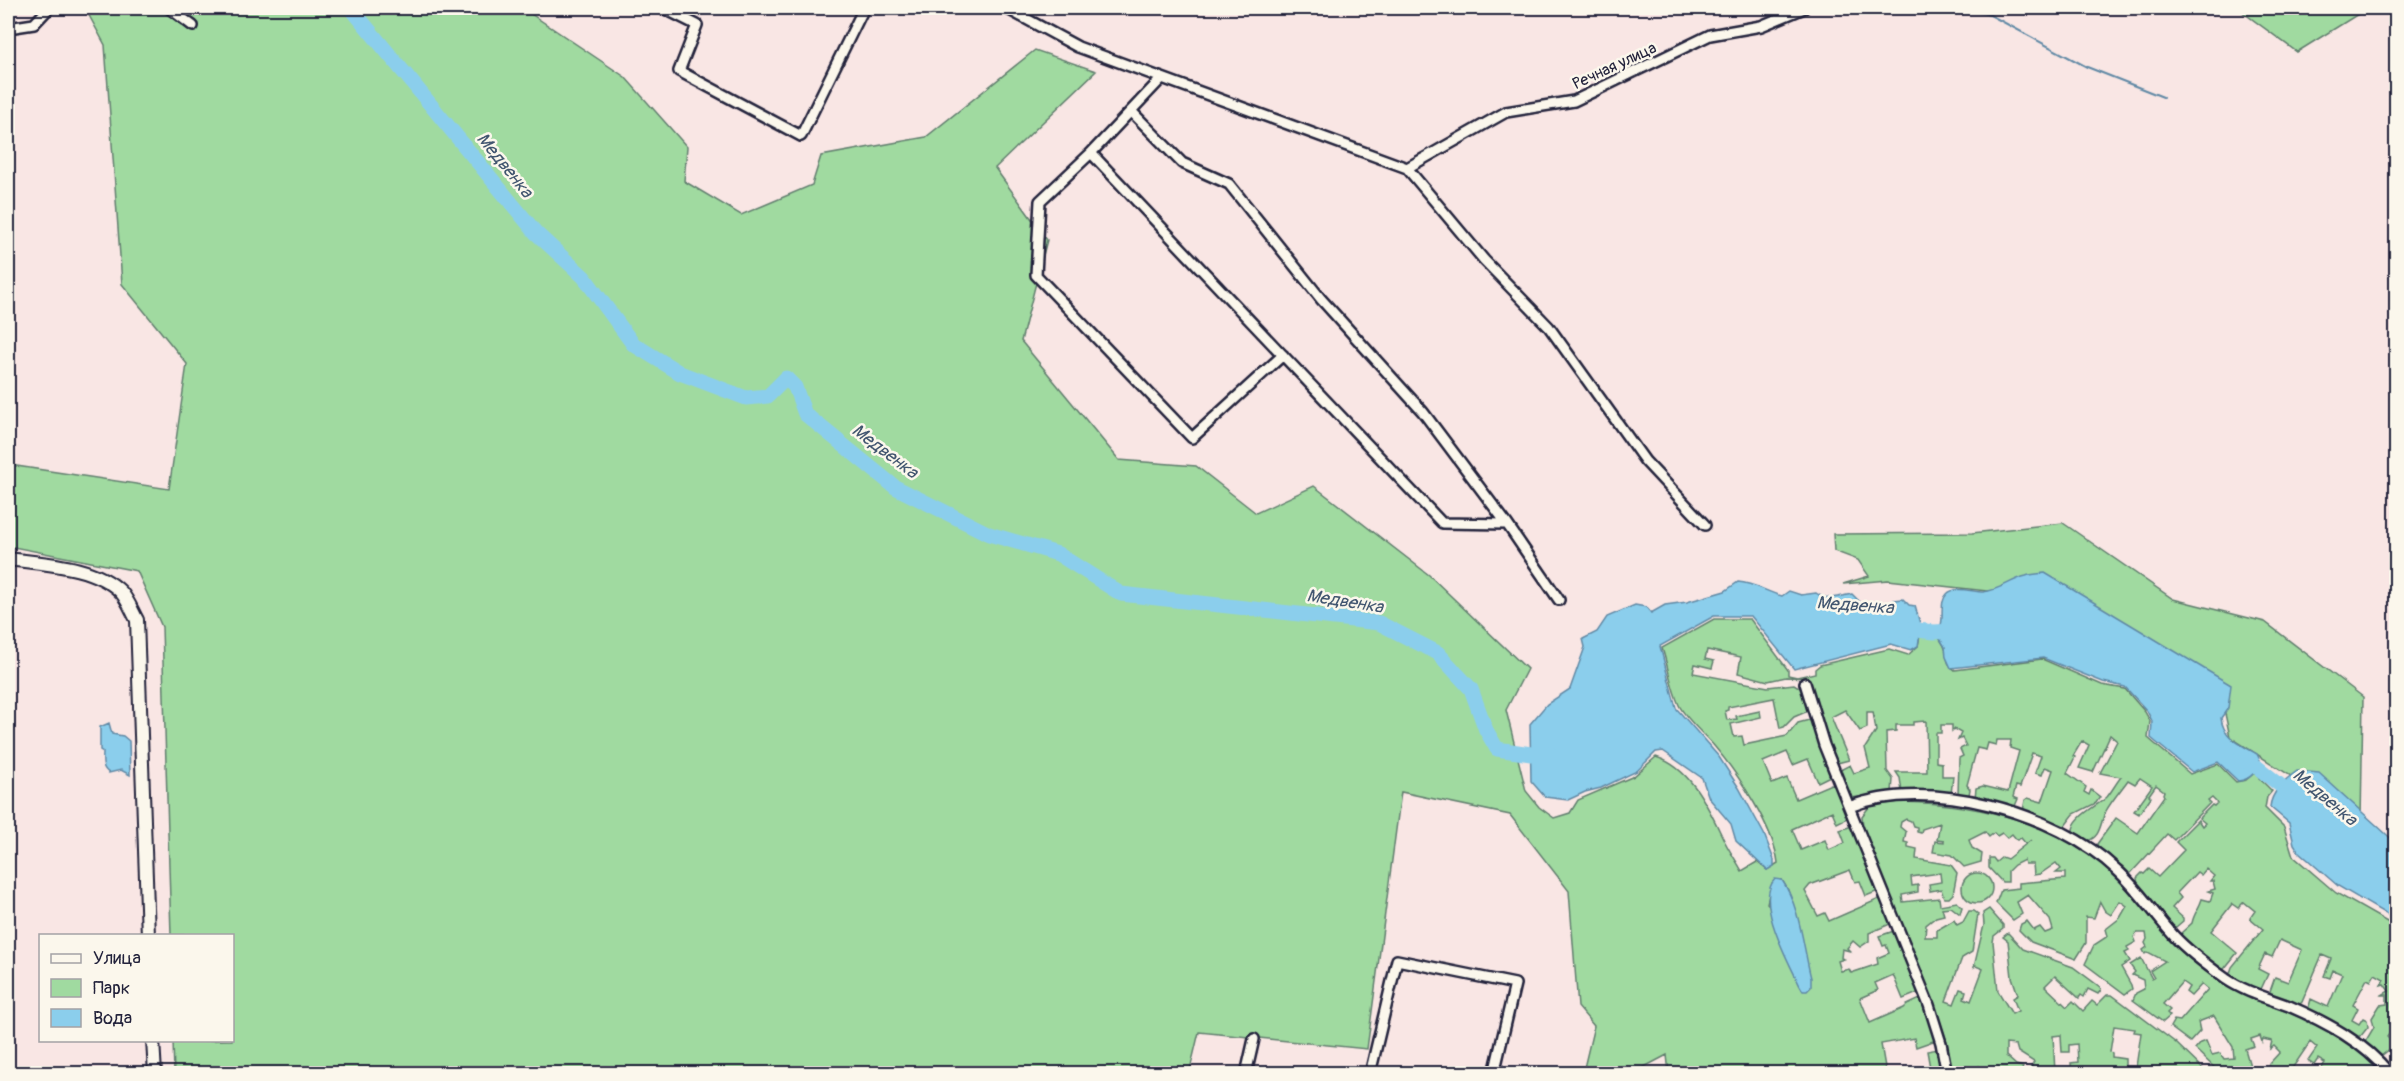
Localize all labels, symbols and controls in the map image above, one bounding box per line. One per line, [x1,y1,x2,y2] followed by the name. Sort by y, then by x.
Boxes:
[1569,38,1660,94] street label: Речная улица
[471,128,539,204] water label: Медвенка
[847,419,924,485] water label: Медвенка
[1305,584,1386,619] water label: Медвенка
[1816,591,1896,620] water label: Медвенка
[2288,764,2363,832] water label: Медвенка
[39,934,234,1042] legend
[93,947,141,970] text: Улица
[93,977,130,1000] text: Парк
[93,1007,132,1030] text: Вода

